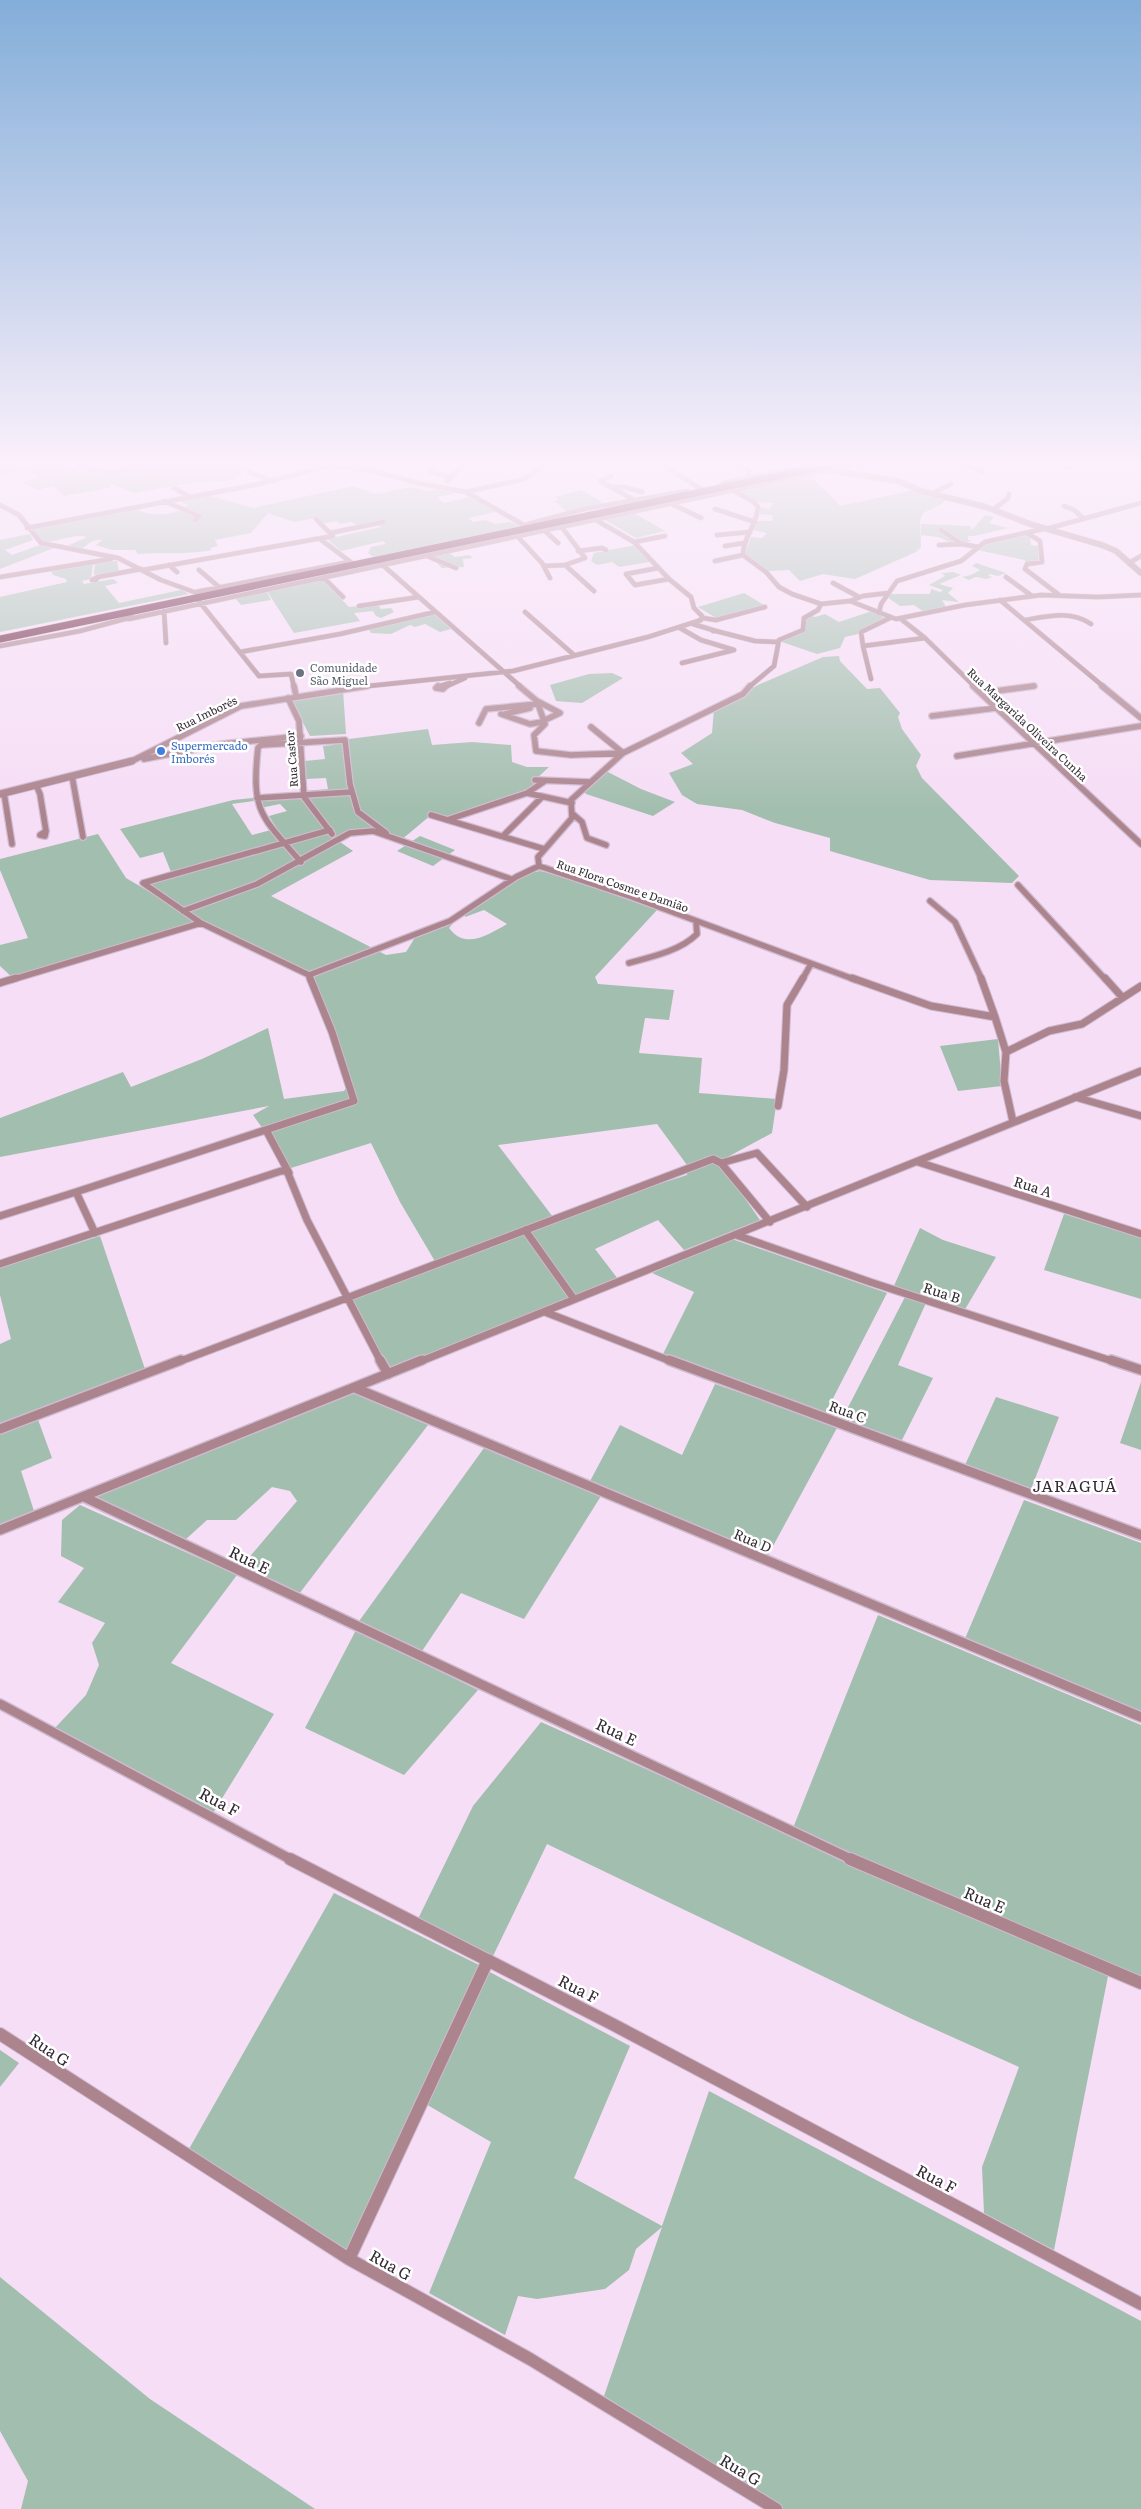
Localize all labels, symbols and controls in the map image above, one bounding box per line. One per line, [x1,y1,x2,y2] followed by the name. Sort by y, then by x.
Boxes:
[310,659,378,688] place label: Comunidade São Miguel
[964,664,1092,784] street label: Rua Margarida Oliveira Cunha
[294,667,306,679] marker: Comunidade São Miguel
[173,691,239,735] street label: Rua Imborés
[281,729,301,788] street label: Rua Castor
[171,737,248,766] place label: Supermercado Imborés
[155,745,167,757] marker: Supermercado Imborés
[555,855,691,915] street label: Rua Flora Cosme e Damião
[1011,1170,1055,1202] street label: Rua A
[921,1277,963,1307] street label: Rua B
[826,1395,870,1427] street label: Rua C
[1032,1473,1118,1497] district label: JARAGUÁ
[731,1523,775,1557] street label: Rua D
[225,1539,275,1579] street label: Rua E
[592,1711,642,1751] street label: Rua E
[196,1780,245,1822] street label: Rua F
[960,1880,1010,1918] street label: Rua E
[555,1968,604,2008] street label: Rua F
[25,2027,75,2071] street label: Rua G
[913,2157,962,2199] street label: Rua F
[366,2243,416,2285] street label: Rua G
[716,2447,766,2491] street label: Rua G

